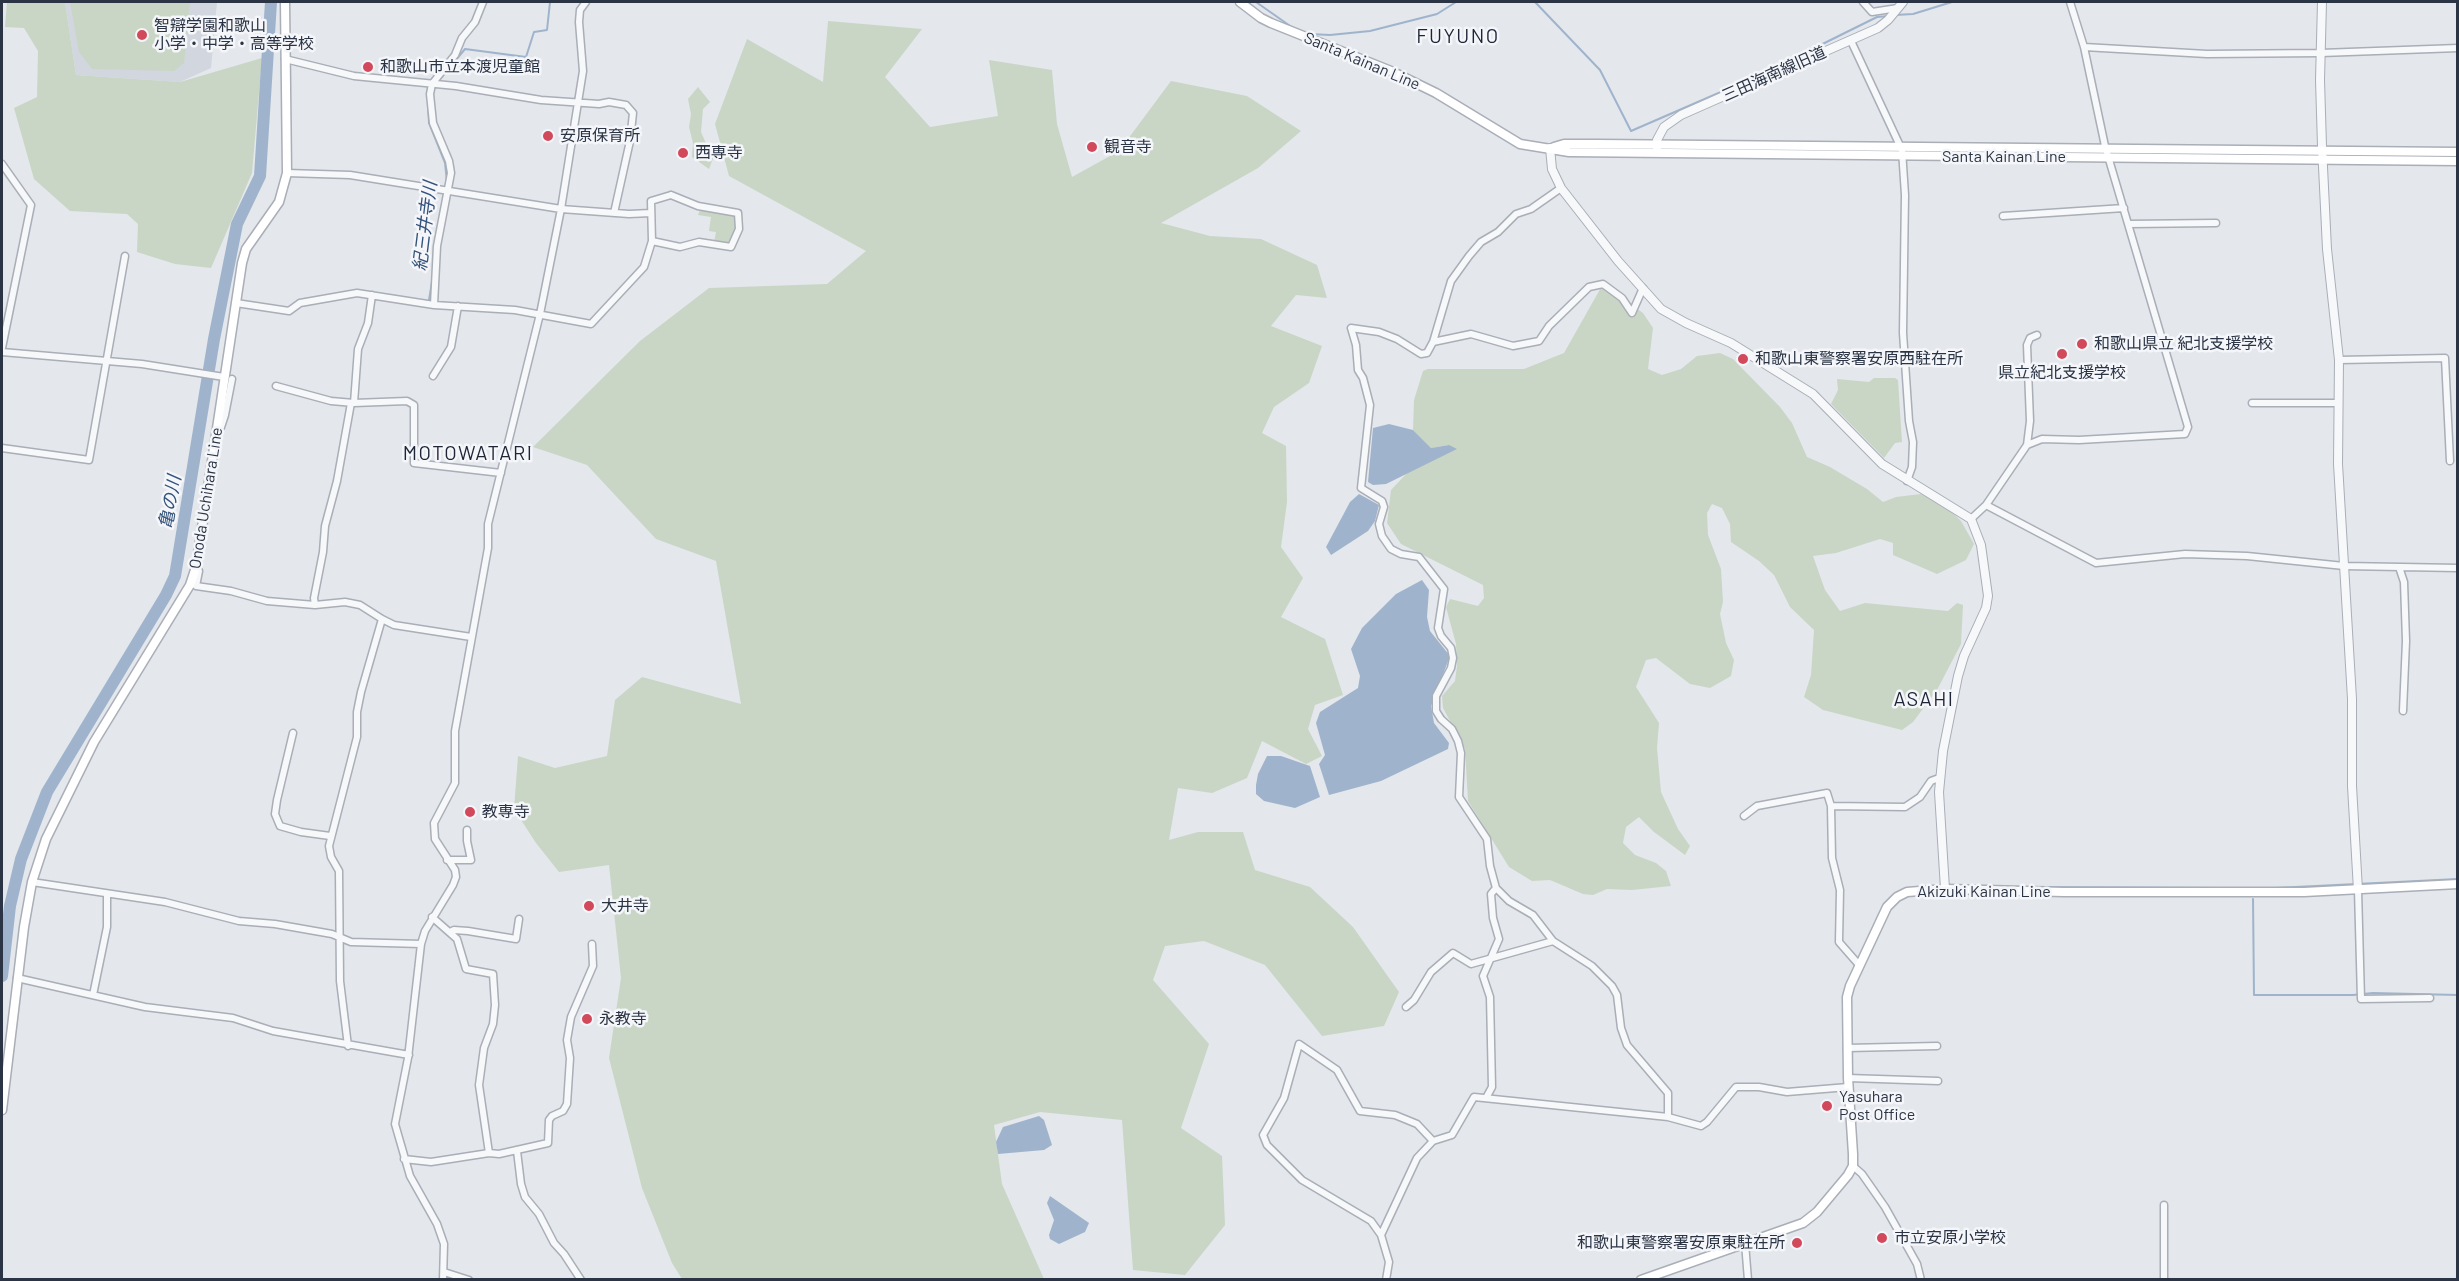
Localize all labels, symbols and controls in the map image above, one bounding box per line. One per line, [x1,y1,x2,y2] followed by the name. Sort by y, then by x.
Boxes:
[154,16,314,54] place label: 智辯学園和歌山 小学・中学・高等学校
[1416,24,1500,48] district label: FUYUNO
[135,28,149,42] marker: 智辯学園和歌山 小学・中学・高等学校
[1301,28,1423,94] street label: Santa Kainan Line
[1719,42,1829,106] street label: 三田海南線旧道
[380,57,540,77] place label: 和歌山市立本渡児童館
[361,60,375,74] marker: 和歌山市立本渡児童館
[560,126,640,146] place label: 安原保育所
[541,129,555,143] marker: 安原保育所
[1104,137,1152,157] place label: 観音寺
[1085,140,1099,154] marker: 観音寺
[695,143,743,163] place label: 西専寺
[676,146,690,160] marker: 西専寺
[1942,147,2066,167] street label: Santa Kainan Line
[409,180,441,272] water label: 紀三井寺川
[2094,334,2273,354] place label: 和歌山県立 紀北支援学校
[2075,337,2089,351] marker: 和歌山県立 紀北支援学校
[2055,347,2069,361] marker: 県立紀北支援学校
[1755,349,1963,369] place label: 和歌山東警察署安原西駐在所
[1736,352,1750,366] marker: 和歌山東警察署安原西駐在所
[1998,363,2126,383] place label: 県立紀北支援学校
[185,426,227,570] street label: Onoda Uchihara Line
[403,441,533,465] district label: MOTOWATARI
[155,474,185,530] water label: 亀の川
[1894,687,1954,711] district label: ASAHI
[482,802,530,822] place label: 教専寺
[463,805,477,819] marker: 教専寺
[1917,882,2051,902] street label: Akizuki Kainan Line
[601,896,649,916] place label: 大井寺
[582,899,596,913] marker: 大井寺
[599,1009,647,1029] place label: 永教寺
[580,1012,594,1026] marker: 永教寺
[1839,1087,1915,1125] place label: Yasuhara Post Office
[1820,1099,1834,1113] marker: Yasuhara Post Office
[1894,1228,2006,1248] place label: 市立安原小学校
[1875,1231,1889,1245] marker: 市立安原小学校
[1577,1233,1785,1253] place label: 和歌山東警察署安原東駐在所
[1790,1236,1804,1250] marker: 和歌山東警察署安原東駐在所

